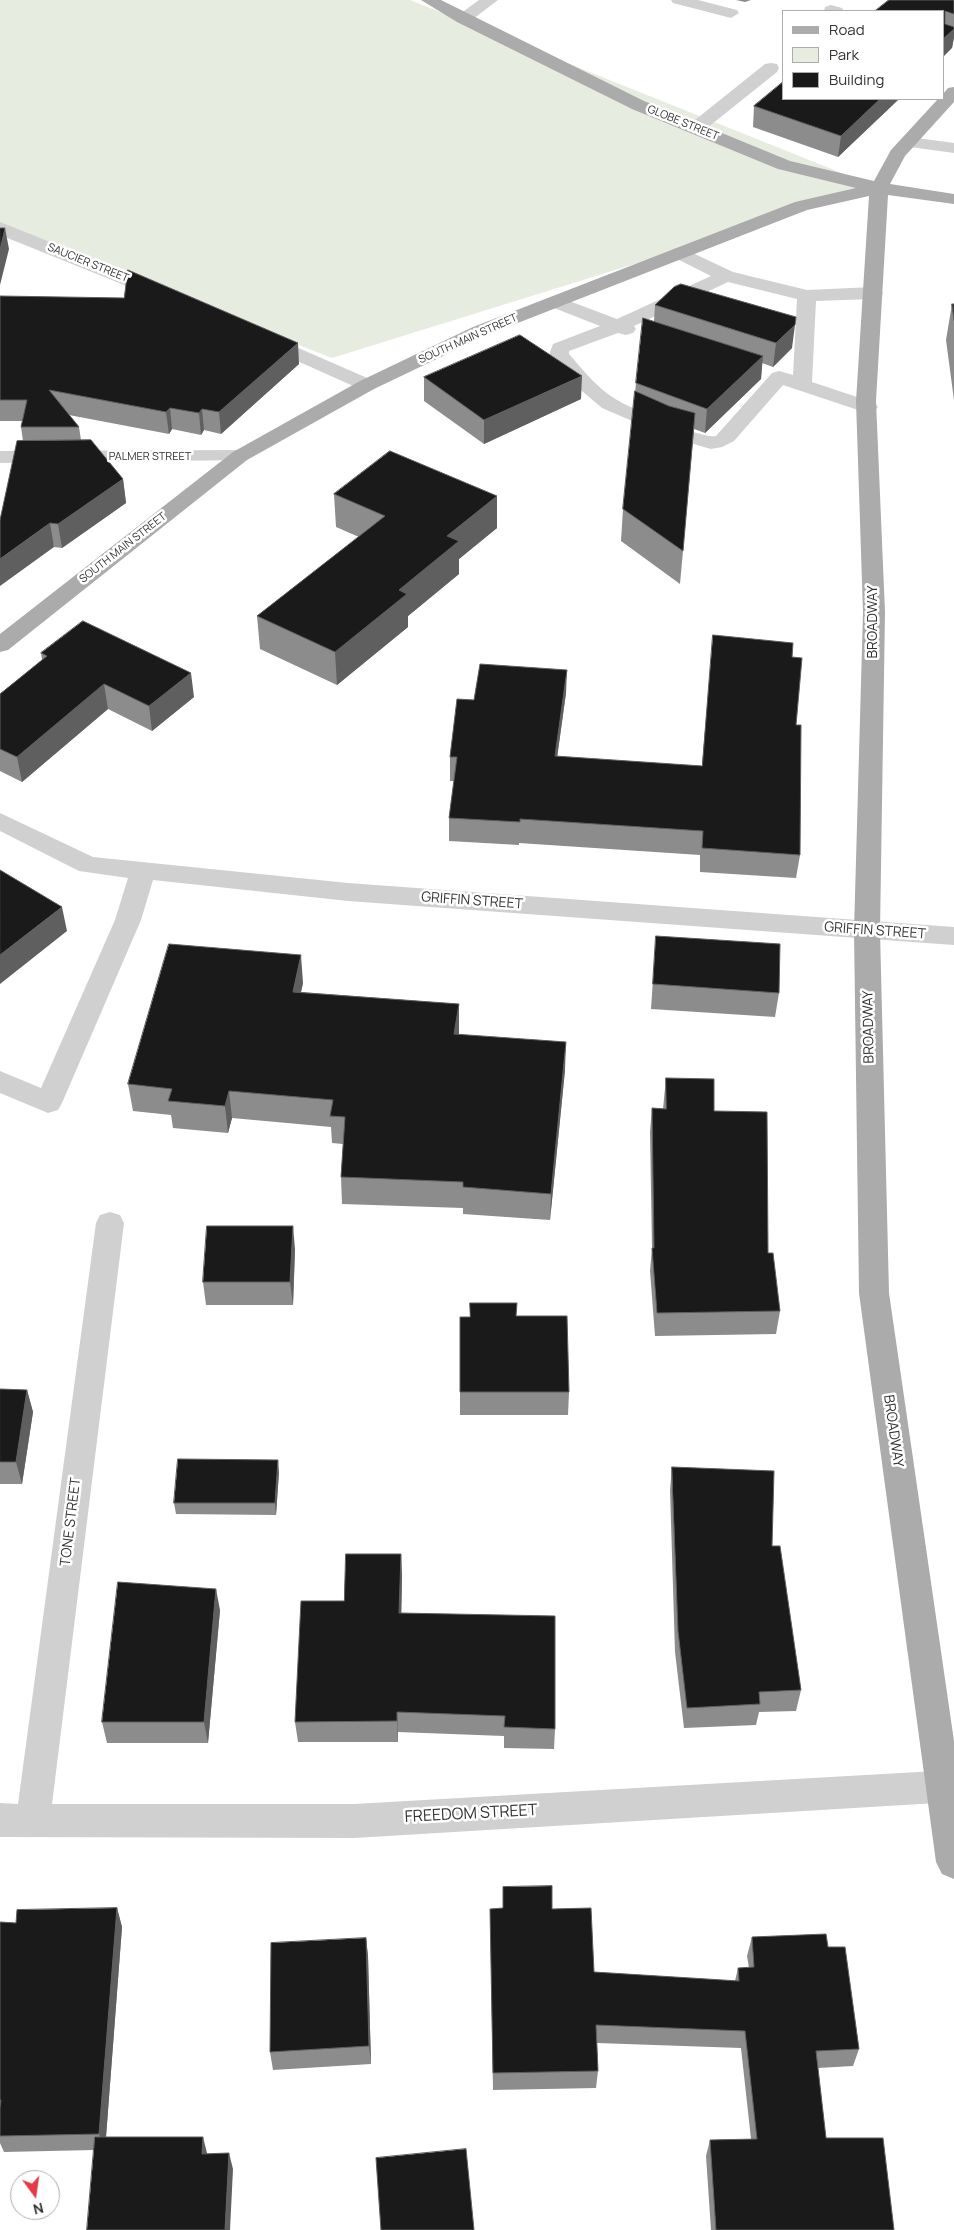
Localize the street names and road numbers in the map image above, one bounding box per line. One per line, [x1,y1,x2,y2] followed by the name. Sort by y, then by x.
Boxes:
[645,103,721,143] street label: GLOBE STREET
[45,241,131,285] street label: SAUCIER STREET
[417,311,519,367] street label: SOUTH MAIN STREET
[109,450,191,464] street label: PALMER STREET
[77,510,169,586] street label: SOUTH MAIN STREET
[865,585,881,659] street label: BROADWAY
[421,889,523,913] street label: GRIFFIN STREET
[824,919,926,943] street label: GRIFFIN STREET
[860,990,878,1064] street label: BROADWAY
[880,1394,906,1468] street label: BROADWAY
[57,1477,85,1567] street label: TONE STREET
[404,1801,538,1827] street label: FREEDOM STREET

